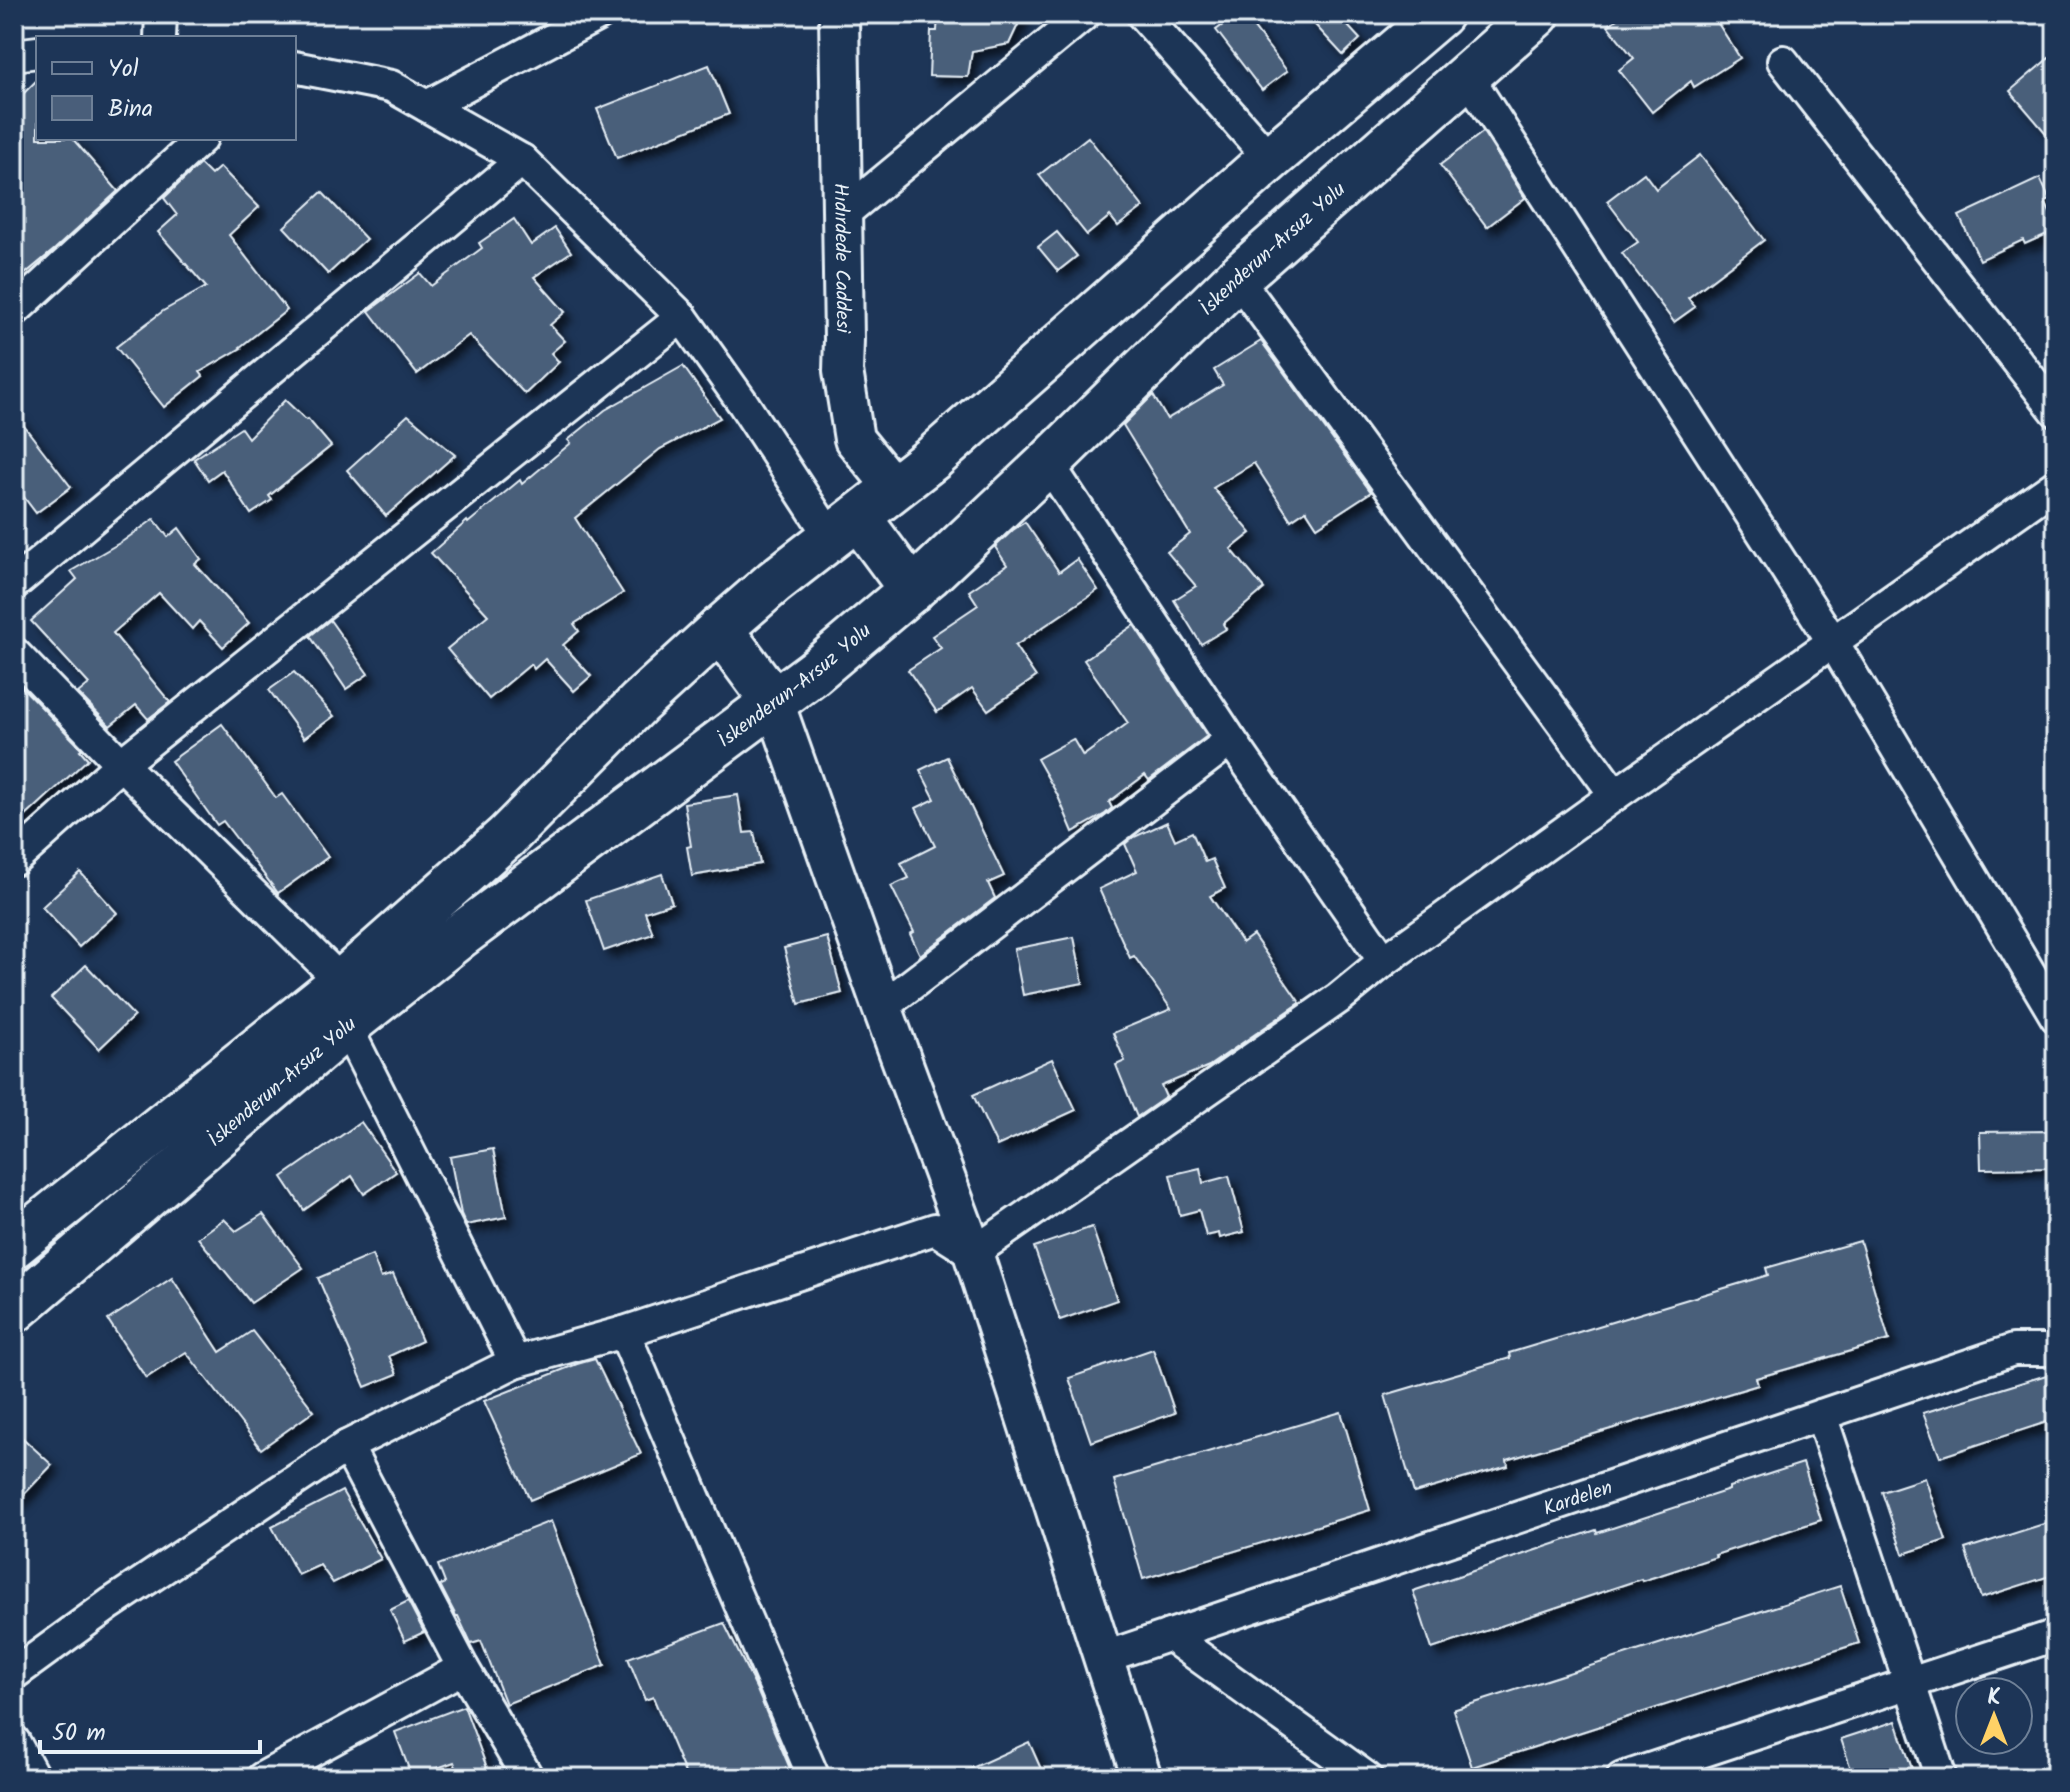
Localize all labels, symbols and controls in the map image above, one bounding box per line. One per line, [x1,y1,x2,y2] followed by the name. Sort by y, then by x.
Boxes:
[36,36,296,140] legend
[108,50,139,89] text: Yol
[108,90,153,129] text: Bina
[1193,175,1354,324] street label: İskenderun-Arsuz Yolu
[824,183,858,335] street label: Hıdırdede Caddesi
[711,616,880,757] street label: İskenderun-Arsuz Yolu
[201,1009,365,1156] street label: İskenderun-Arsuz Yolu
[1539,1473,1617,1526] street label: Kardelen
[1954,1676,2034,1756] north arrow
[1987,1681,2001,1716] text: K
[40,1704,260,1754] scale bar
[52,1714,106,1753] text: 50 m

